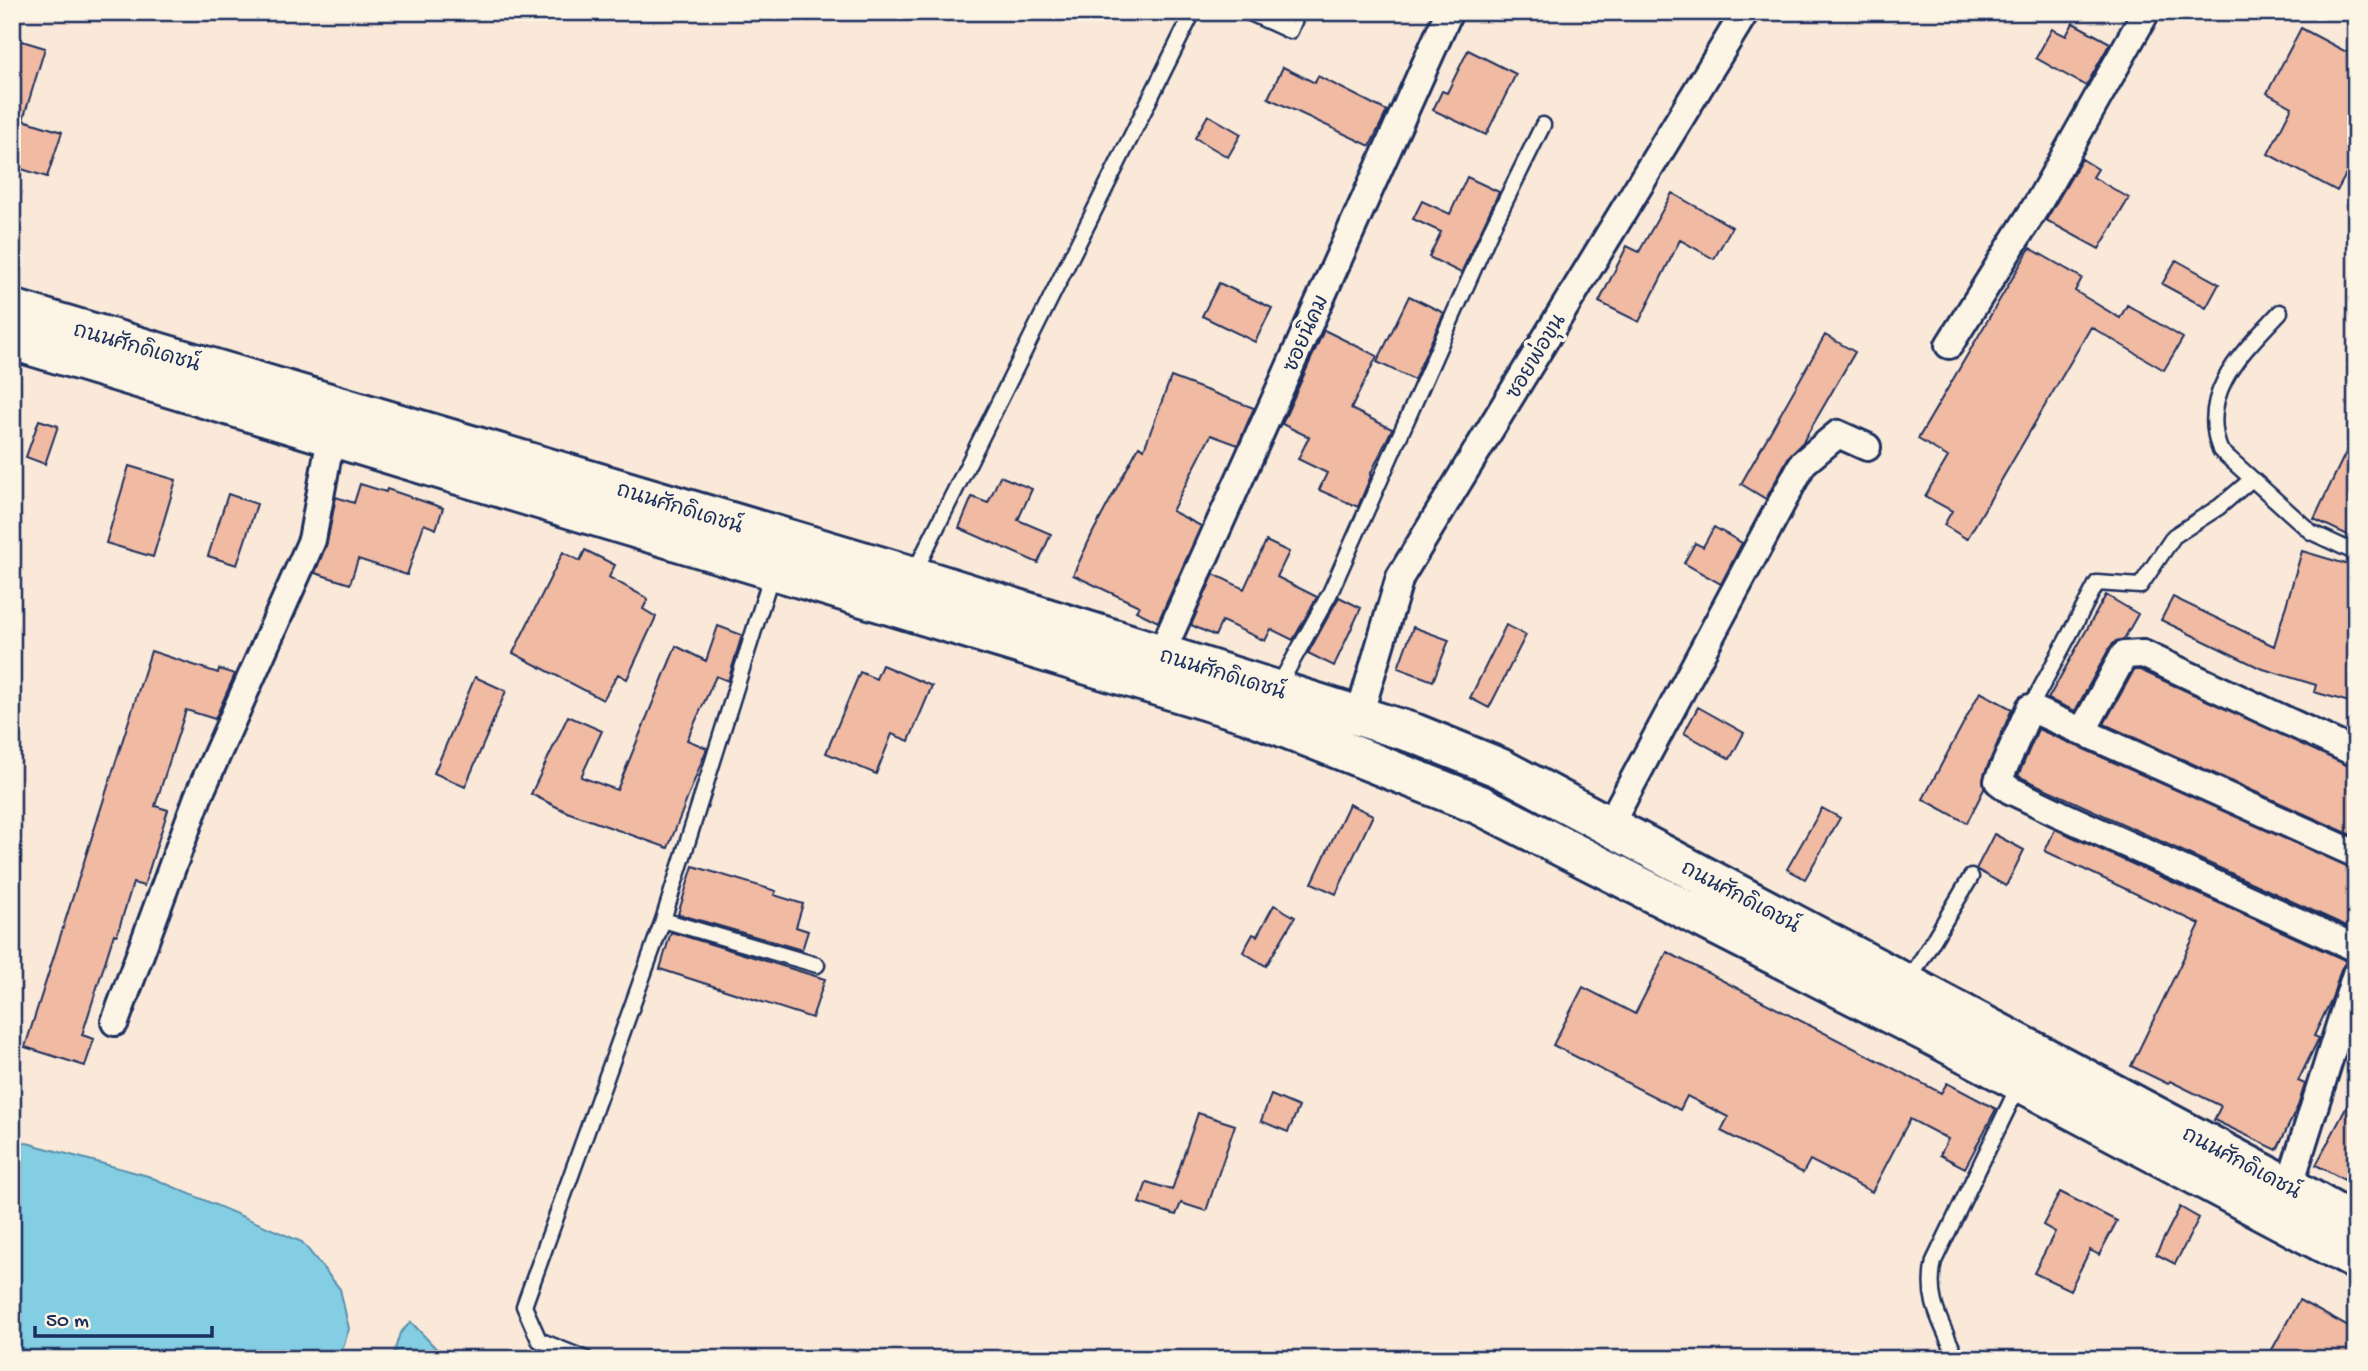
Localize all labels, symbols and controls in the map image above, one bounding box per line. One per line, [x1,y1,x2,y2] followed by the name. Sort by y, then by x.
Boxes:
[1277,291,1336,377] street label: ซอยนิคม
[1499,309,1573,405] street label: ซอยพ่อขุน
[70,315,203,379] street label: ถนนศักดิเดชน์
[613,475,746,541] street label: ถนนศักดิเดชน์
[1156,641,1289,707] street label: ถนนศักดิเดชน์
[1676,854,1805,941] street label: ถนนศักดิเดชน์
[2177,1120,2306,1207] street label: ถนนศักดิเดชน์
[35,1294,212,1338] scale bar
[46,1310,89,1335] text: 50 m

